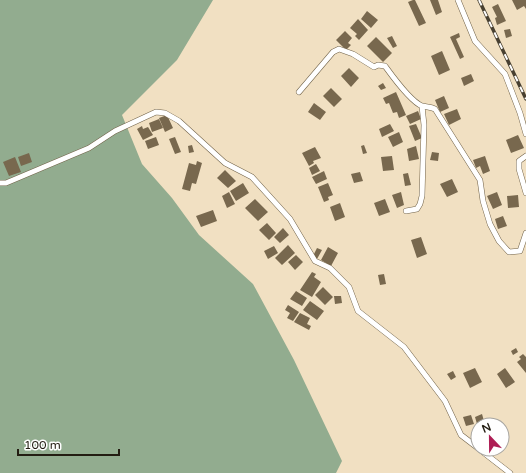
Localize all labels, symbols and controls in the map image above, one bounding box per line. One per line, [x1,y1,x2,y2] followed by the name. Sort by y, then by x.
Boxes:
[470,417,510,457] north arrow
[480,421,493,436] text: N
[18,431,119,457] scale bar
[24,438,61,452] text: 100 m

